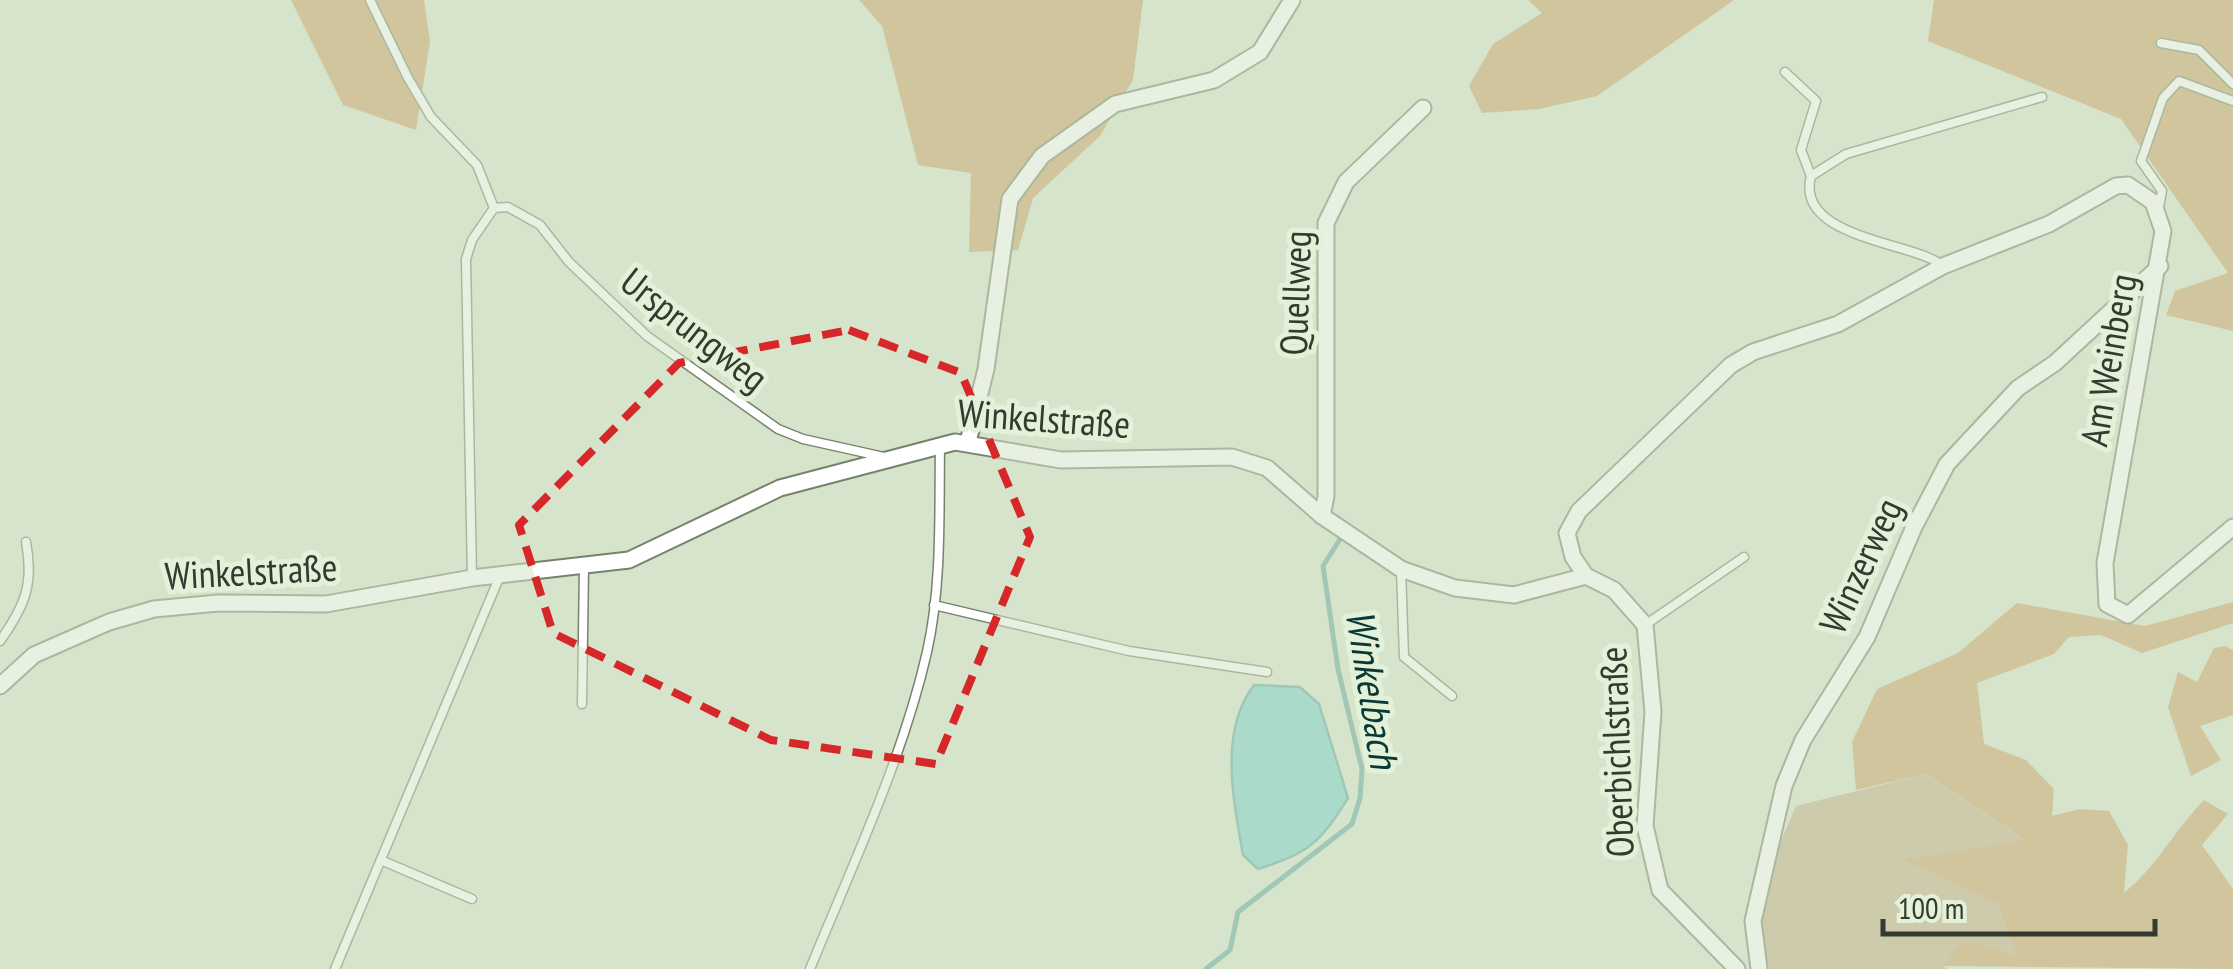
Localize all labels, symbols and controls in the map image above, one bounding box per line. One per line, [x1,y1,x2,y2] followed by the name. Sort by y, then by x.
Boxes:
[1268,230,1321,356] street label: Quellweg
[611,256,778,402] street label: Ursprungweg
[2068,270,2147,450] street label: Am Weinberg
[956,387,1132,448] street label: Winkelstraße
[1807,490,1912,641] street label: Winzerweg
[163,542,338,599] street label: Winkelstraße
[1335,606,1412,774] water label: Winkelbach
[1587,646,1644,858] street label: Oberbichlstraße
[1883,874,2156,936] scale bar
[1898,888,1964,927] text: 100 m

